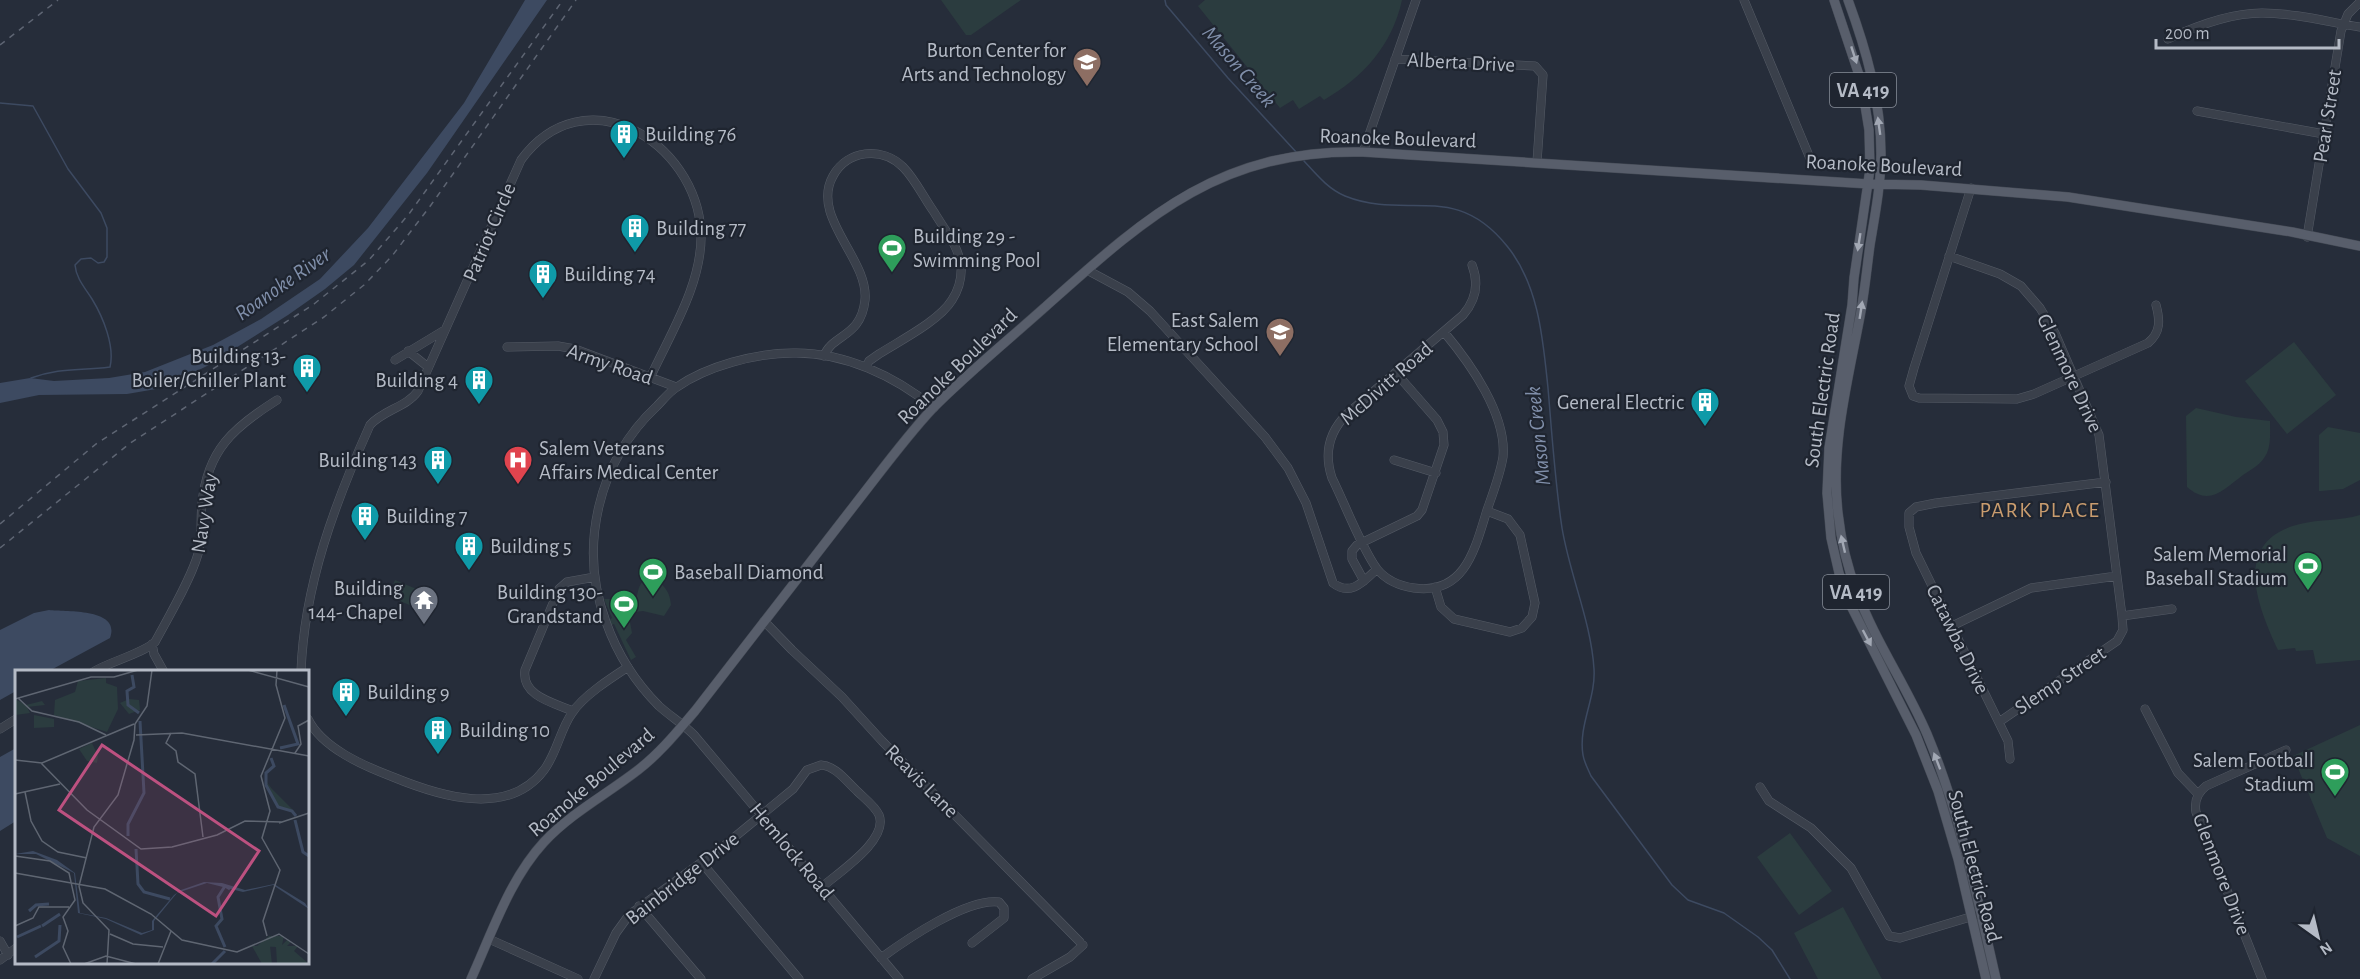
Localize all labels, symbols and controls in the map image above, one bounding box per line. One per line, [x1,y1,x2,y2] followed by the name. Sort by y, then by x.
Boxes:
[2156,12,2339,50] scale bar
[1198,22,1280,112] water label: Mason Creek
[2165,25,2210,43] text: 200 m
[901,40,1066,85] place label: Burton Center for Arts and Technology
[1071,46,1103,88] school or university icon: Burton Center for Arts and Technology
[1849,46,1859,64] one-way arrow
[1406,49,1516,76] street label: Alberta Drive
[2310,68,2345,164] street label: Pearl Street
[1830,73,1896,107] road number: VA 419
[1874,116,1883,135] one-way arrow
[608,118,640,160] building icon: Building 76
[645,124,736,145] place label: Building 76
[1319,125,1477,152] street label: Roanoke Boulevard
[1805,151,1963,180] street label: Roanoke Boulevard
[459,180,520,285] street label: Patriot Circle
[619,212,651,254] building icon: Building 77
[656,218,747,239] place label: Building 77
[913,226,1041,271] place label: Building 29 - Swimming Pool
[876,232,908,274] sports icon: Building 29 - Swimming Pool
[1855,233,1864,252] one-way arrow
[231,243,335,325] water label: Roanoke River
[527,258,559,300] building icon: Building 74
[564,264,656,285] place label: Building 74
[1857,300,1866,319] one-way arrow
[894,304,1021,428] street label: Roanoke Boulevard
[1107,310,1259,355] place label: East Salem Elementary School
[1801,311,1844,469] street label: South Electric Road
[2033,311,2106,436] street label: Glenmore Drive
[1264,316,1296,358] school or university icon: East Salem Elementary School
[1336,338,1437,429] street label: McDivitt Road
[564,340,656,389] street label: Army Road
[132,346,286,391] place label: Building 13- Boiler/Chiller Plant
[291,352,323,394] building icon: Building 13- Boiler/Chiller Plant
[463,364,495,406] building icon: Building 4
[375,370,458,391] place label: Building 4
[1522,385,1554,487] water label: Mason Creek
[1689,386,1721,428] building icon: General Electric
[1557,392,1684,413] place label: General Electric
[539,438,719,483] place label: Salem Veterans Affairs Medical Center
[422,444,454,486] building icon: Building 143
[502,444,534,486] hospital icon: Salem Veterans Affairs Medical Center
[318,450,417,471] place label: Building 143
[188,472,221,555] street label: Navy Way
[1980,499,2100,521] district label: PARK PLACE
[349,500,381,542] building icon: Building 7
[386,506,468,527] place label: Building 7
[453,530,485,572] building icon: Building 5
[1838,534,1847,553] one-way arrow
[490,536,572,557] place label: Building 5
[2145,544,2287,589] place label: Salem Memorial Baseball Stadium
[2292,550,2324,592] sports icon: Salem Memorial Baseball Stadium
[637,556,669,598] sports icon: Baseball Diamond
[674,562,824,583] place label: Baseball Diamond
[1823,575,1889,609] road number: VA 419
[309,578,404,623] place label: Building 144- Chapel
[1922,581,1993,697] street label: Catawba Drive
[497,582,603,627] place label: Building 130- Grandstand
[408,584,440,626] temple icon: Building 144- Chapel
[608,588,640,630] sports icon: Building 130- Grandstand
[1861,629,1871,647] one-way arrow
[2011,642,2110,718] street label: Slemp Street
[15,670,309,964] inset map
[330,676,362,718] building icon: Building 9
[367,682,450,703] place label: Building 9
[422,714,454,756] building icon: Building 10
[459,720,550,741] place label: Building 10
[524,724,658,841] street label: Roanoke Boulevard
[881,741,962,822] street label: Reavis Lane
[2193,750,2314,795] place label: Salem Football Stadium
[1932,751,1942,769] one-way arrow
[2319,756,2351,798] sports icon: Salem Football Stadium
[1944,788,2005,945] street label: South Electric Road
[745,799,838,904] street label: Hemlock Road
[2189,810,2254,938] street label: Glenmore Drive
[622,828,743,929] street label: Bainbridge Drive
[2288,907,2348,967] north arrow
[2317,939,2335,958] text: N

